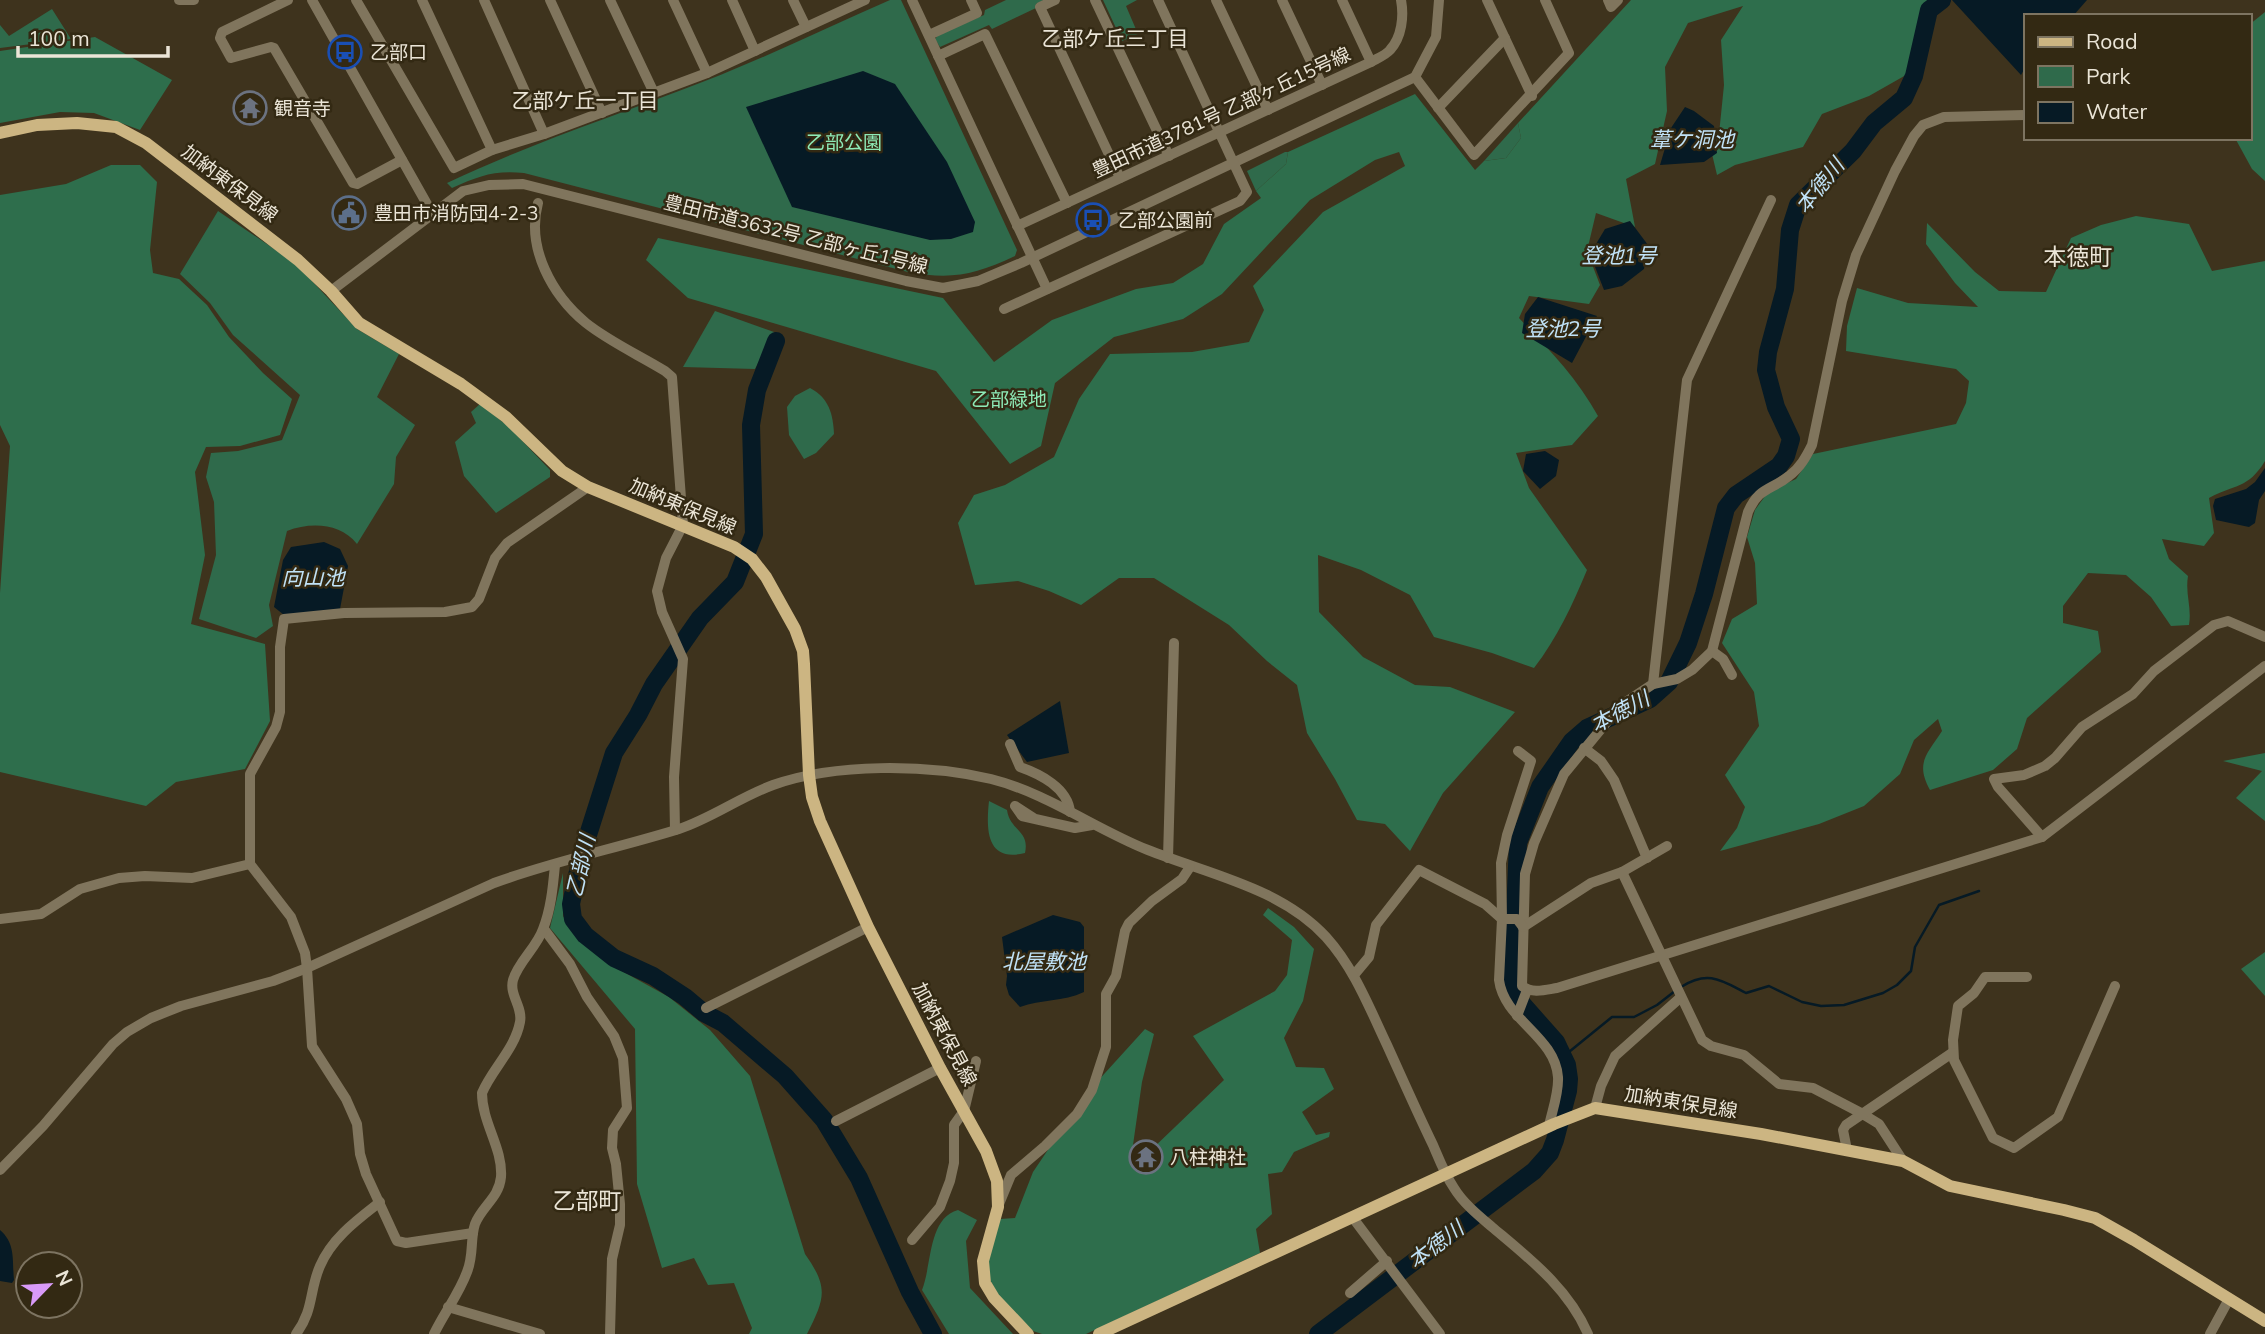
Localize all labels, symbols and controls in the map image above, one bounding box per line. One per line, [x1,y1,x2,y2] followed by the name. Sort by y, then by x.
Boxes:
[18,14,168,58] scale bar
[2024,14,2251,140] legend
[28,25,90,51] text: 100 m
[1042,25,1189,51] district label: 乙部ケ丘三丁目
[2086,28,2137,54] text: Road
[326,33,364,71] bus stop icon: 乙部口
[370,40,427,64] place label: 乙部口
[1088,41,1354,183] street label: 豊田市道3781号 乙部ヶ丘15号線
[2086,63,2130,89] text: Park
[512,87,659,113] district label: 乙部ケ丘一丁目
[231,89,269,127] temple icon: 観音寺
[274,96,331,120] place label: 観音寺
[2086,98,2147,124] text: Water
[1650,126,1736,152] water label: 葦ケ洞池
[806,130,882,154] park label: 乙部公園
[177,139,283,227] street label: 加納東保見線
[1789,151,1850,218] water label: 本徳川
[662,190,930,278] street label: 豊田市道3632号 乙部ヶ丘1号線
[330,194,368,232] public building icon: 豊田市消防団4-2-3
[374,201,538,225] place label: 豊田市消防団4-2-3
[1074,201,1112,239] bus stop icon: 乙部公園前
[1118,208,1213,232] place label: 乙部公園前
[1581,242,1659,268] water label: 登池1号
[2044,242,2113,271] district label: 本徳町
[1525,315,1603,341] water label: 登池2号
[971,387,1047,411] park label: 乙部緑地
[626,473,740,539] street label: 加納東保見線
[282,564,346,590] water label: 向山池
[1586,684,1655,737] water label: 本徳川
[560,830,600,899] water label: 乙部川
[1002,948,1088,974] water label: 北屋敷池
[908,978,982,1090] street label: 加納東保見線
[1623,1081,1739,1123] street label: 加納東保見線
[1127,1138,1165,1176] temple icon: 八柱神社
[1170,1145,1246,1169] place label: 八柱神社
[553,1186,622,1215] district label: 乙部町
[1402,1214,1470,1274] water label: 本徳川
[14,1250,84,1320] north arrow
[50,1266,78,1289] text: N

